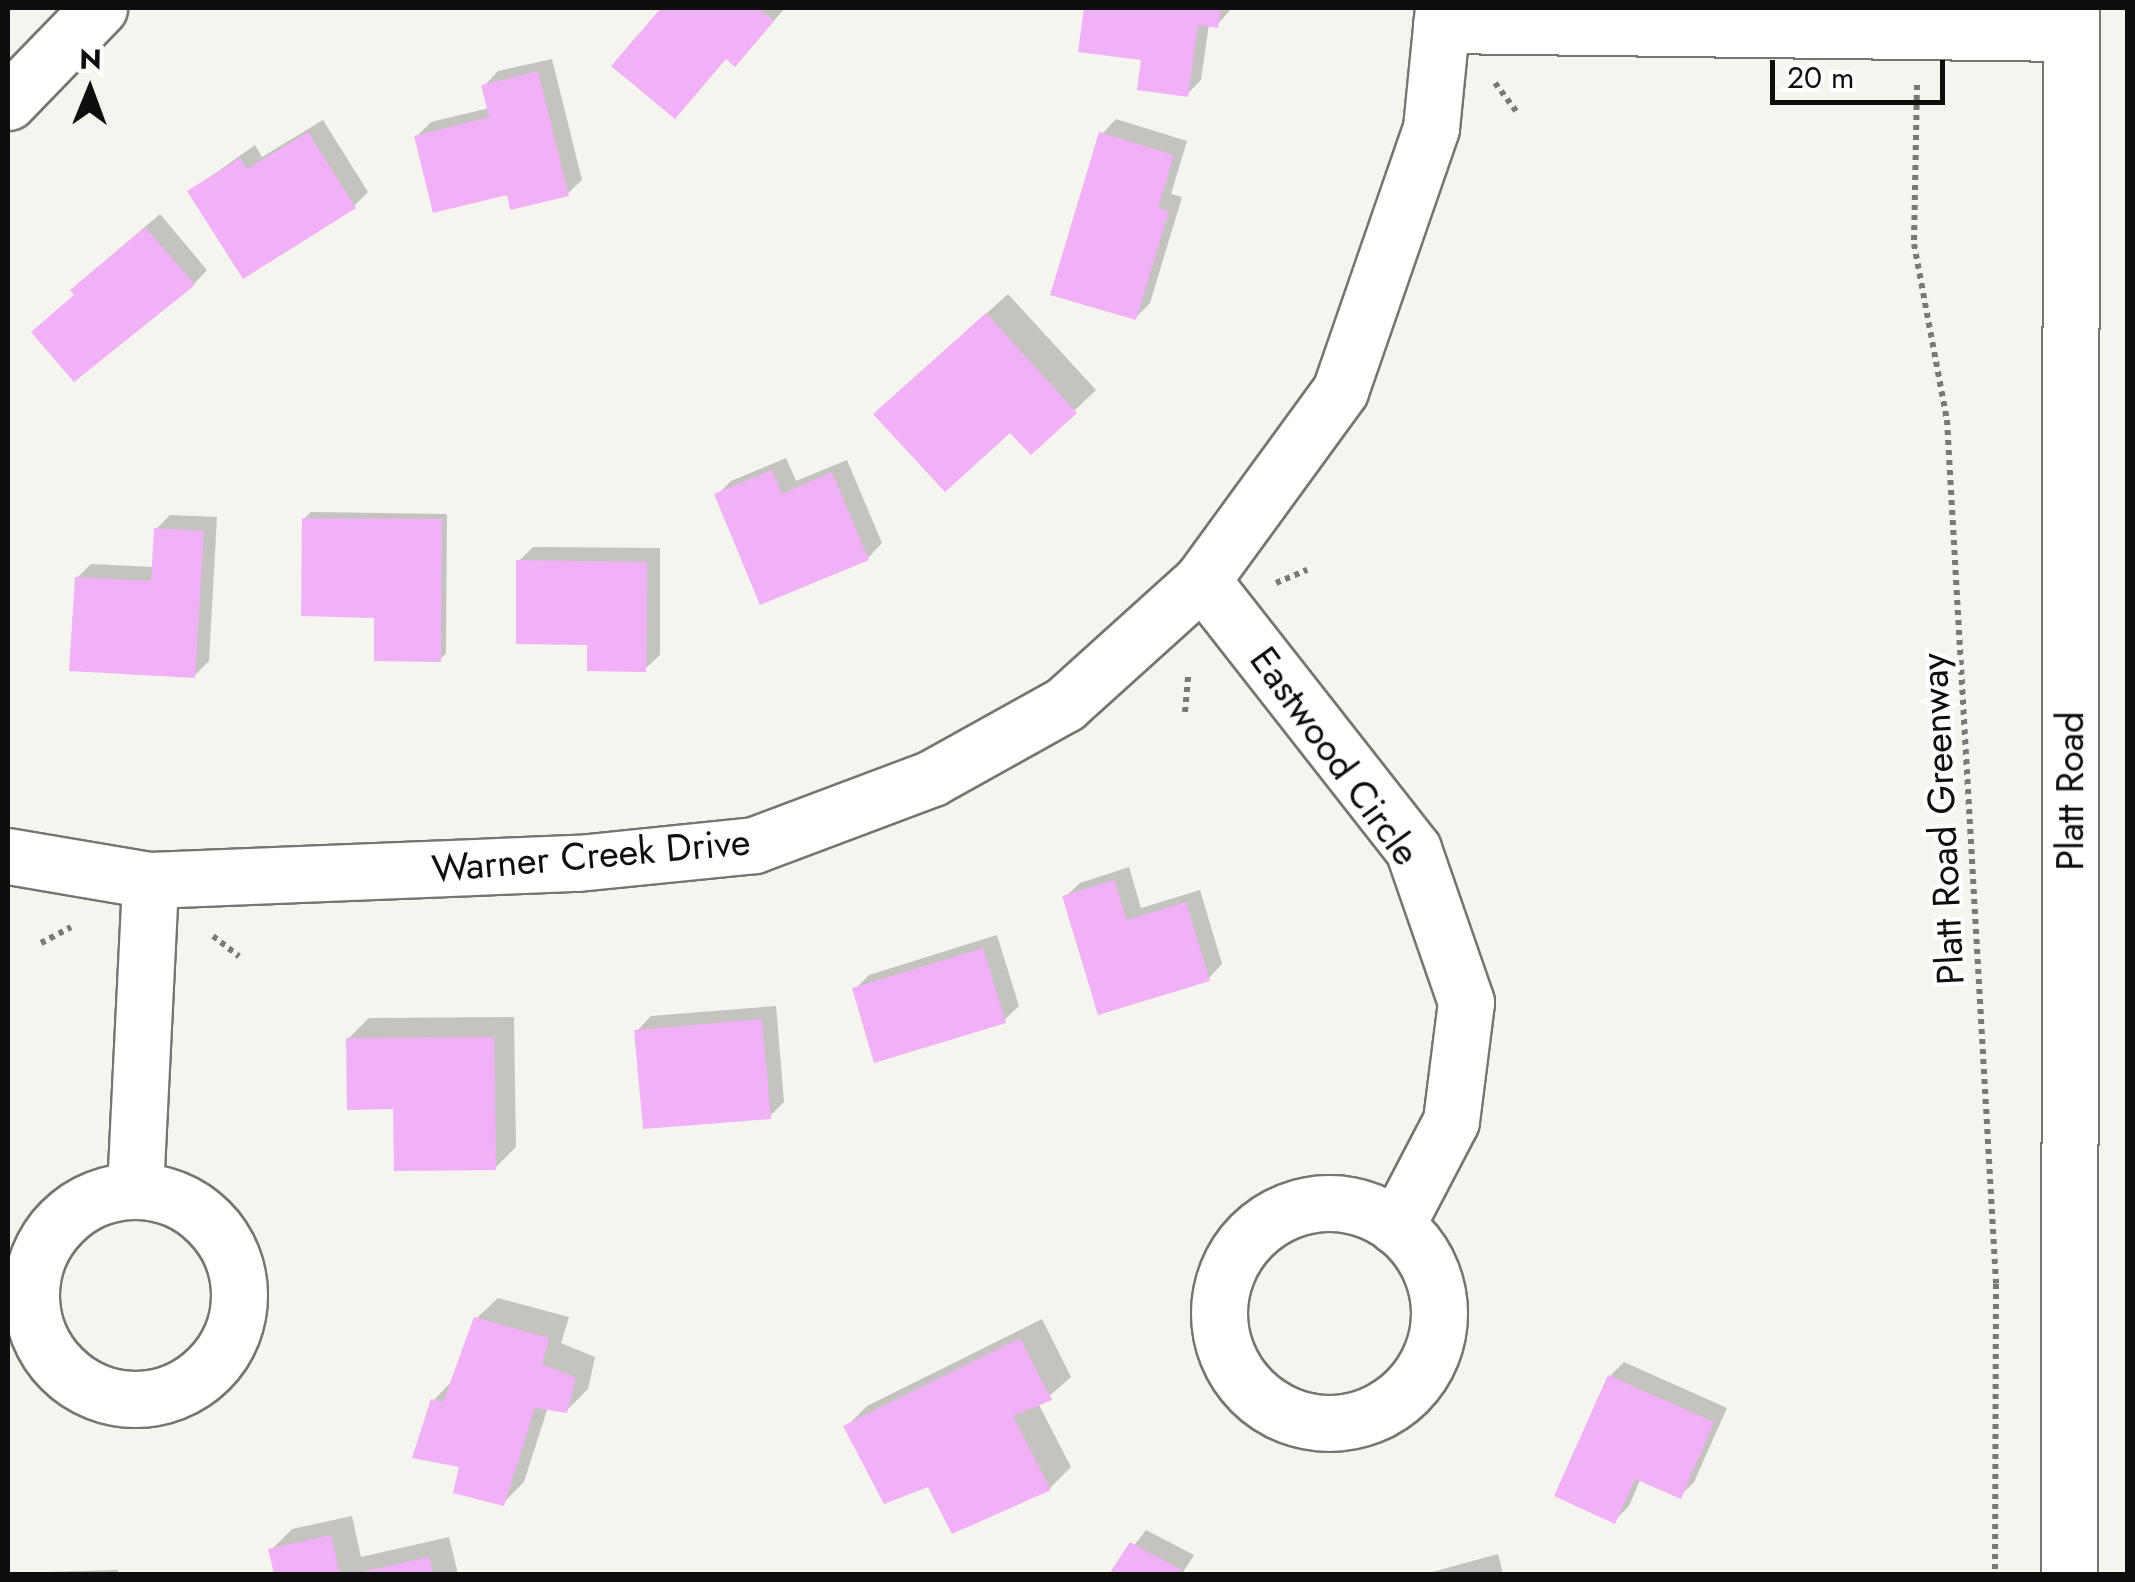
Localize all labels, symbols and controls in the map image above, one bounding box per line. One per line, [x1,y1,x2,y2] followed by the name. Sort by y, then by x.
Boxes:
[79,39,102,80] text: N
[40,40,140,140] north arrow
[1775,40,1950,102] scale bar
[1787,56,1854,99] text: 20 m
[1241,638,1429,874] street label: Eastwood Circle
[1911,652,1973,986] street label: Platt Road Greenway
[2047,711,2093,871] street label: Platt Road
[430,818,752,892] street label: Warner Creek Drive

